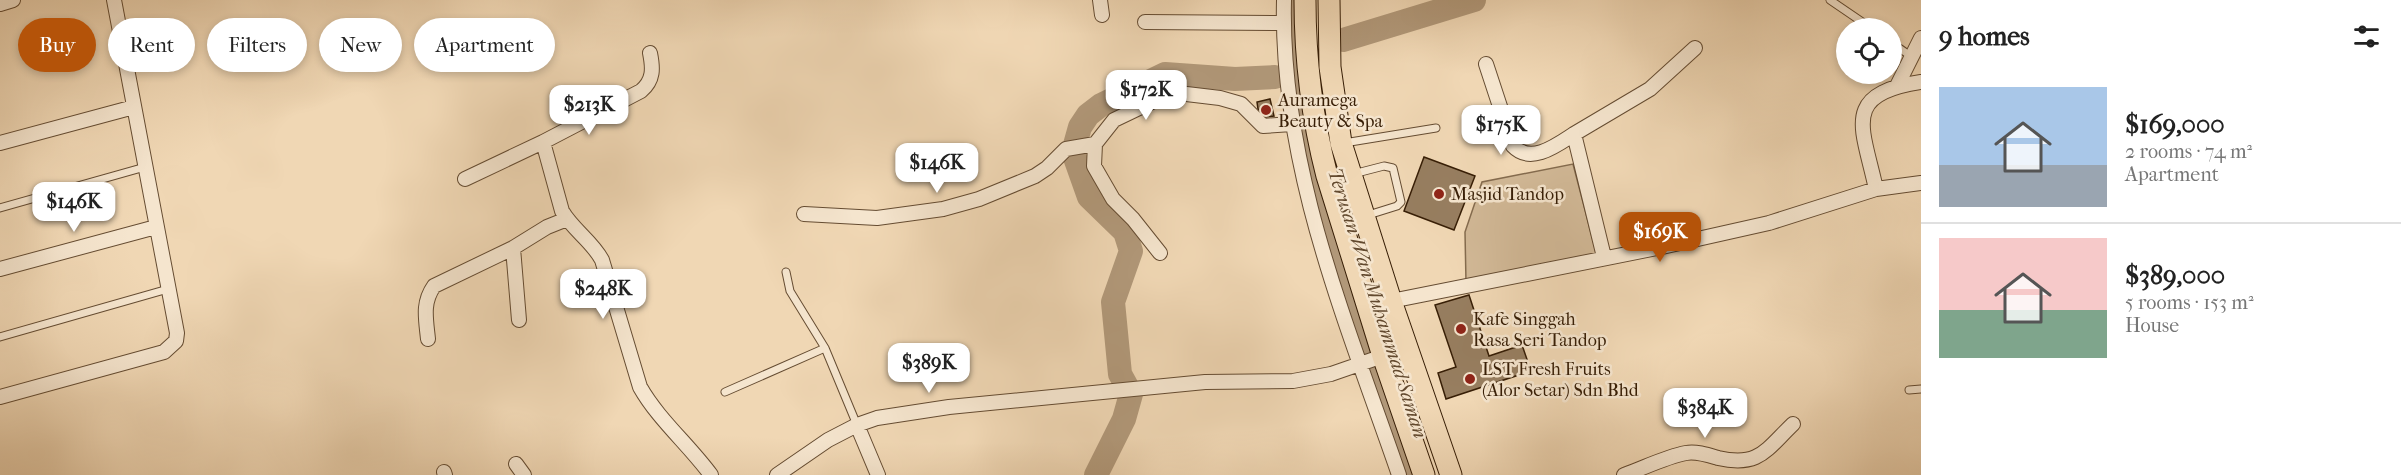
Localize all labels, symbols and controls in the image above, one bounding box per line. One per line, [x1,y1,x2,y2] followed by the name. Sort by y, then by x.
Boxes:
[18,18,96,72] chip: Buy
[108,18,195,72] chip: Rent
[207,18,307,72] chip: Filters
[319,18,402,72] chip: New
[414,18,555,72] chip: Apartment
[1836,18,1902,84] map controls
[1836,18,1902,84] button: locate
[2350,20,2383,53] icon: filters
[1939,21,2030,52] text: 9 homes
[1104,70,1188,121] pin: $172K
[1120,78,1172,101] text: $172K
[547,85,631,136] pin: $213K
[1277,90,1384,132] place label: Auramega Beauty & Spa
[563,93,615,116] text: $213K
[1259,103,1273,117] marker: Auramega Beauty & Spa
[1459,105,1543,156] pin: $175K
[2125,109,2225,140] text: $169,000
[1987,111,2059,183] icon: home
[1476,113,1526,136] text: $175K
[2125,140,2252,163] text: 2 rooms · 74 m²
[895,143,979,194] pin: $146K
[909,151,965,174] text: $146K
[2125,163,2219,186] text: Apartment
[1323,165,1432,441] water label: Terusan Wan Muhammad Saman
[32,182,116,233] pin: $146K
[1451,184,1564,205] place label: Masjid Tandop
[1432,187,1446,201] marker: Masjid Tandop
[46,190,102,213] text: $146K
[1618,212,1702,263] pin: $169K
[1633,220,1687,243] text: $169K
[2125,260,2225,291] text: $389,000
[1987,262,2059,334] icon: home
[561,269,645,320] pin: $248K
[574,277,632,300] text: $248K
[2125,291,2254,314] text: 5 rooms · 153 m²
[1473,309,1607,351] place label: Kafe Singgah Rasa Seri Tandop
[2125,314,2179,337] text: House
[1454,322,1468,336] marker: Kafe Singgah Rasa Seri Tandop
[887,343,971,394] pin: $389K
[902,351,956,374] text: $389K
[1482,359,1639,401] place label: LST Fresh Fruits (Alor Setar) Sdn Bhd
[1463,372,1477,386] marker: LST Fresh Fruits (Alor Setar) Sdn Bhd
[1663,388,1747,439] pin: $384K
[1677,396,1733,419] text: $384K

